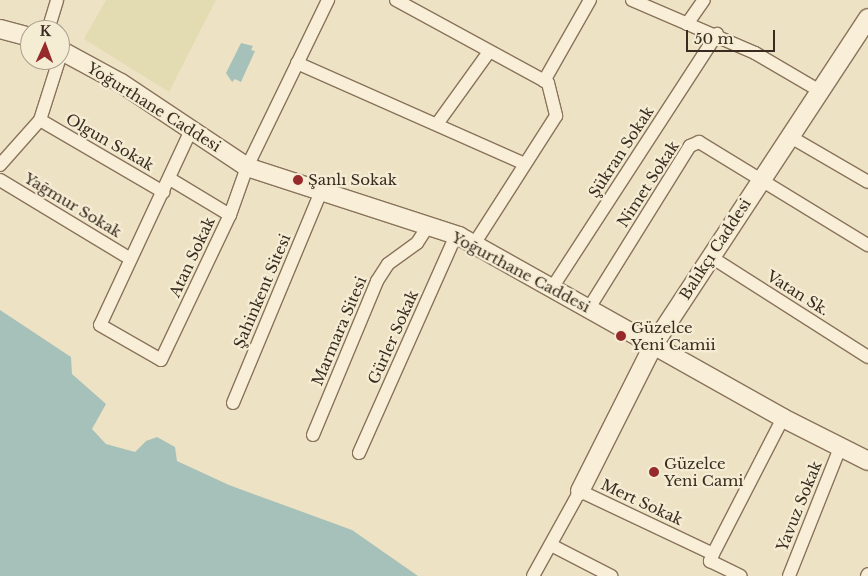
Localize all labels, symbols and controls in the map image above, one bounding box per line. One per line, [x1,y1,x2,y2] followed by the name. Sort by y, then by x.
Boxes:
[20,20,70,70] north arrow
[688,20,777,52] scale bar
[39,22,52,40] text: K
[694,29,734,48] text: 50 m
[84,59,224,155] street label: Yoğurthane Caddesi
[585,103,657,201] street label: Şükran Sokak
[63,109,157,175] street label: Olgun Sokak
[613,137,683,231] street label: Nimet Sokak
[21,169,125,241] street label: Yağmur Sokak
[308,171,397,189] place label: Şanlı Sokak
[292,174,304,186] marker: Şanlı Sokak
[676,195,754,303] street label: Balıkçı Caddesi
[166,214,218,300] street label: Atan Sokak
[449,228,593,316] street label: Yoğurthane Caddesi
[230,231,294,351] street label: Şahinkent Sitesi
[763,267,833,319] street label: Vatan Sk.
[308,274,370,388] street label: Marmara Sitesi
[364,287,422,387] street label: Gürler Sokak
[631,318,716,353] place label: Güzelce Yeni Camii
[615,330,627,342] marker: Güzelce Yeni Camii
[664,454,743,489] place label: Güzelce Yeni Cami
[773,458,825,554] street label: Yavuz Sokak
[648,466,660,478] marker: Güzelce Yeni Cami
[598,475,686,529] street label: Mert Sokak

